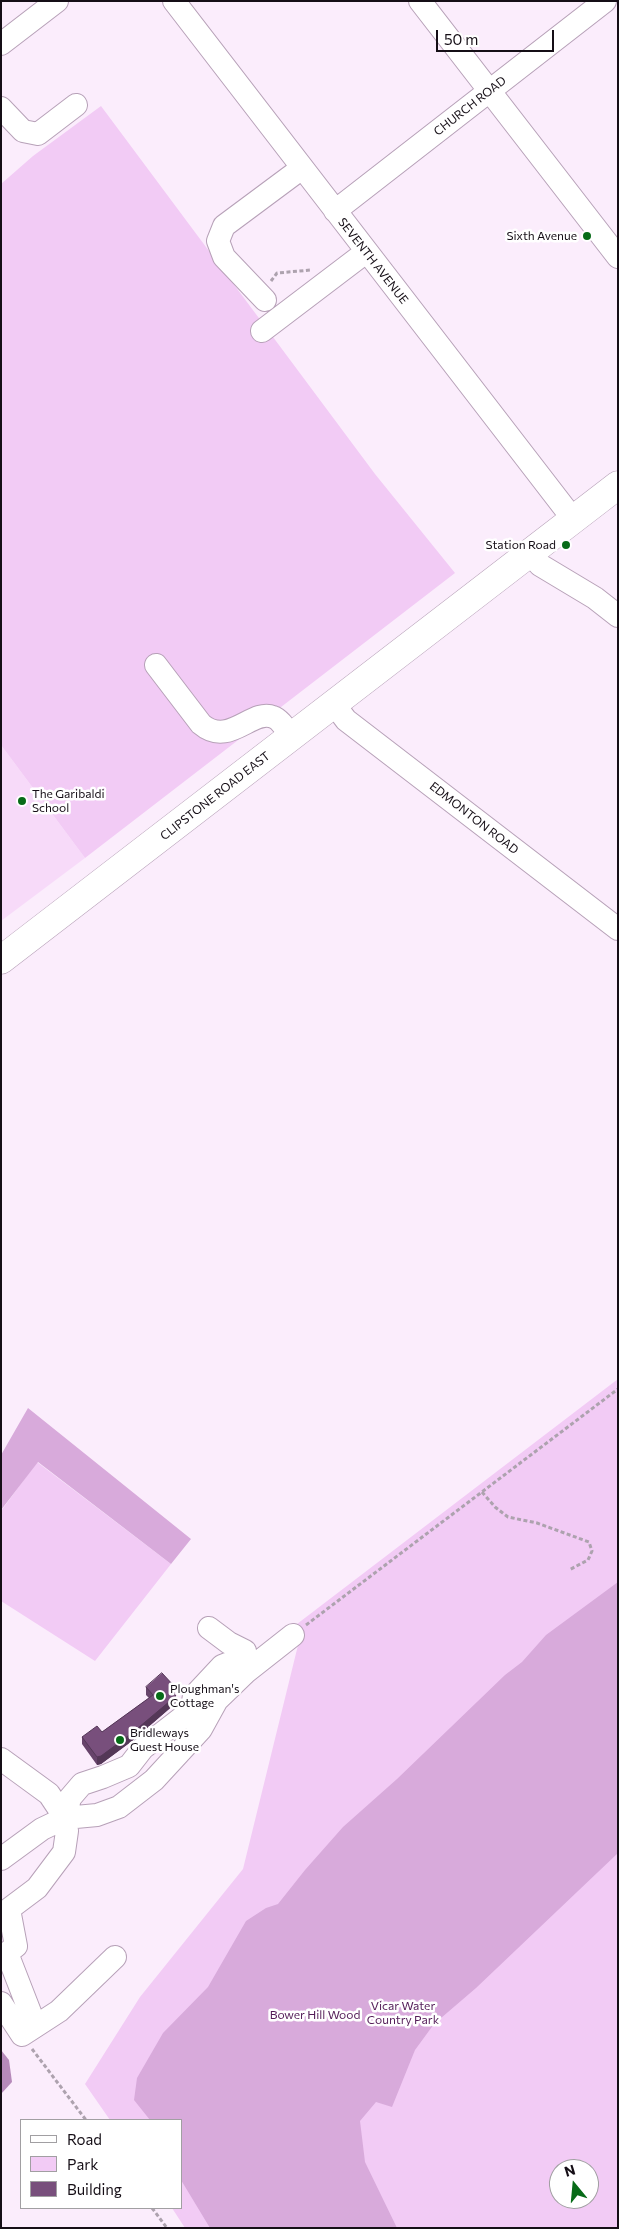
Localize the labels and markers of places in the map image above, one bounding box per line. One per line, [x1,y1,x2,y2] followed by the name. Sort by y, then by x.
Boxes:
[506,229,577,243] place label: Sixth Avenue
[581,230,593,242] marker: Sixth Avenue
[486,538,556,552] place label: Station Road
[560,539,572,551] marker: Station Road
[32,787,105,815] place label: The Garibaldi School
[16,795,28,807] marker: The Garibaldi School
[170,1682,239,1710] place label: Ploughman's Cottage
[154,1690,166,1702] marker: Ploughman's Cottage
[130,1726,199,1754] place label: Bridleways Guest House
[114,1734,126,1746] marker: Bridleways Guest House

